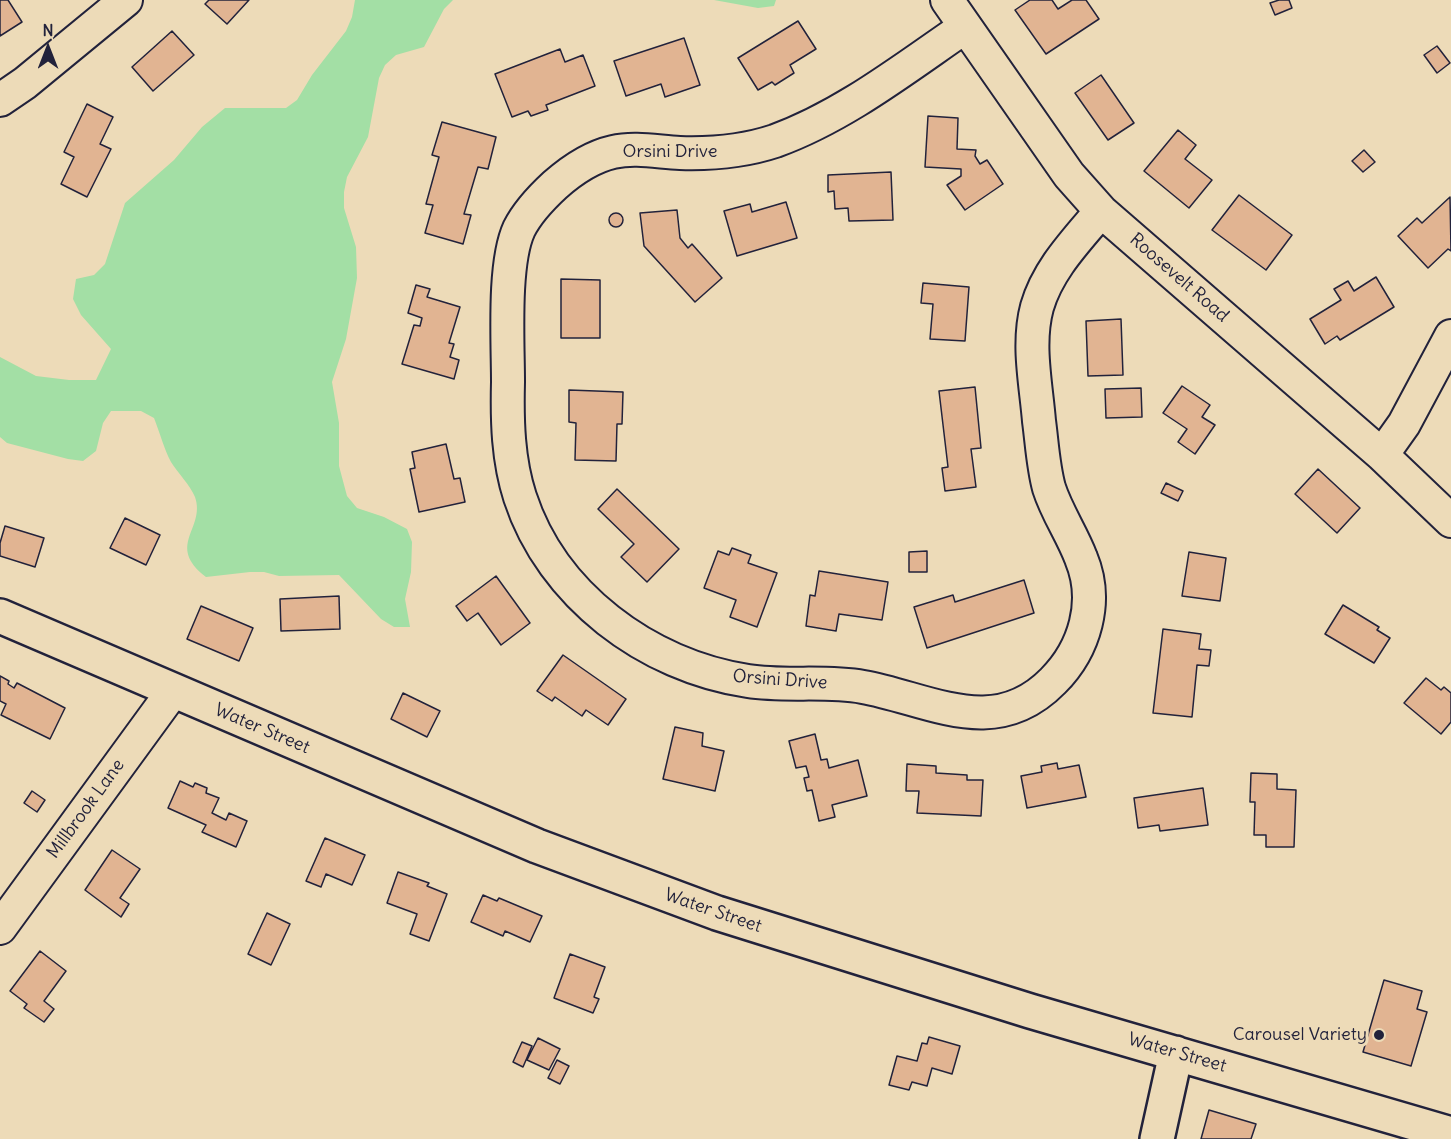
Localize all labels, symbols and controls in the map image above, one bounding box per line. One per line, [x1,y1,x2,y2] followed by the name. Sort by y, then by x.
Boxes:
[18,18,78,78] north arrow
[42,20,54,40] text: N
[623,141,717,163] street label: Orsini Drive
[1125,229,1233,327] street label: Roosevelt Road
[732,666,828,694] street label: Orsini Drive
[211,699,313,759] street label: Water Street
[43,755,129,863] street label: Millbrook Lane
[662,884,764,938] street label: Water Street
[1233,1024,1367,1046] place label: Carousel Variety
[1372,1028,1386,1042] marker: Carousel Variety
[1125,1029,1229,1077] street label: Water Street

